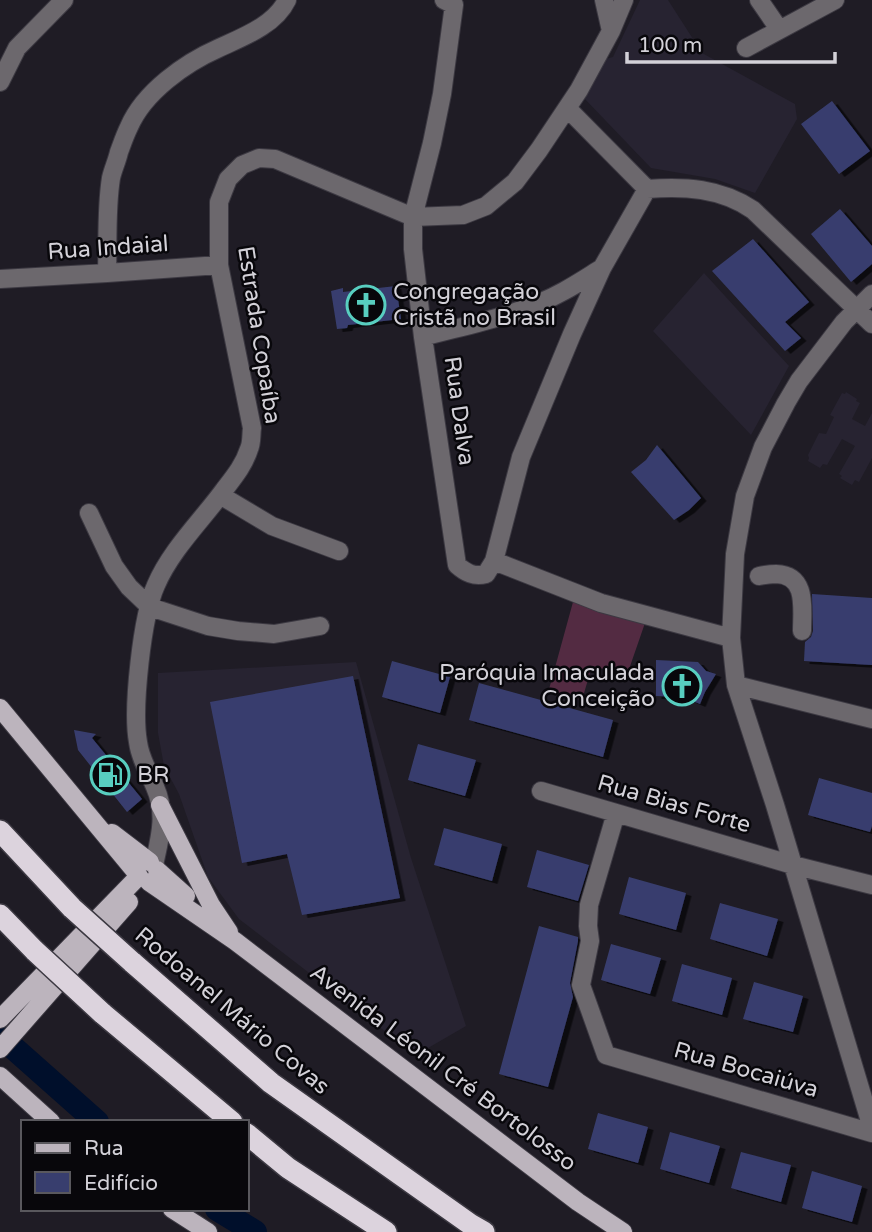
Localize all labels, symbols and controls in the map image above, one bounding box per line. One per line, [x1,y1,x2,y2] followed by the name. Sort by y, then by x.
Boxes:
[627,21,835,65] scale bar
[638,33,702,58] text: 100 m
[46,230,170,266] street label: Rua Indaial
[231,244,287,426] street label: Estrada Copaíba
[393,278,556,332] place label: Congregação Cristã no Brasil
[345,284,387,326] church icon: Congregação Cristã no Brasil
[437,355,481,467] street label: Rua Dalva
[439,659,655,713] place label: Paróquia Imaculada Conceição
[661,665,703,707] church icon: Paróquia Imaculada Conceição
[89,754,131,796] fuel station icon: BR
[137,761,169,789] place label: BR
[594,769,754,839] street label: Rua Bias Forte
[129,921,335,1101] street label: Rodoanel Mário Covas
[304,959,582,1177] street label: Avenida Léonil Cré Bortolosso
[671,1036,821,1104] street label: Rua Bocaiúva
[21,1120,248,1211] legend
[84,1136,124,1161] text: Rua
[84,1171,158,1196] text: Edifício

